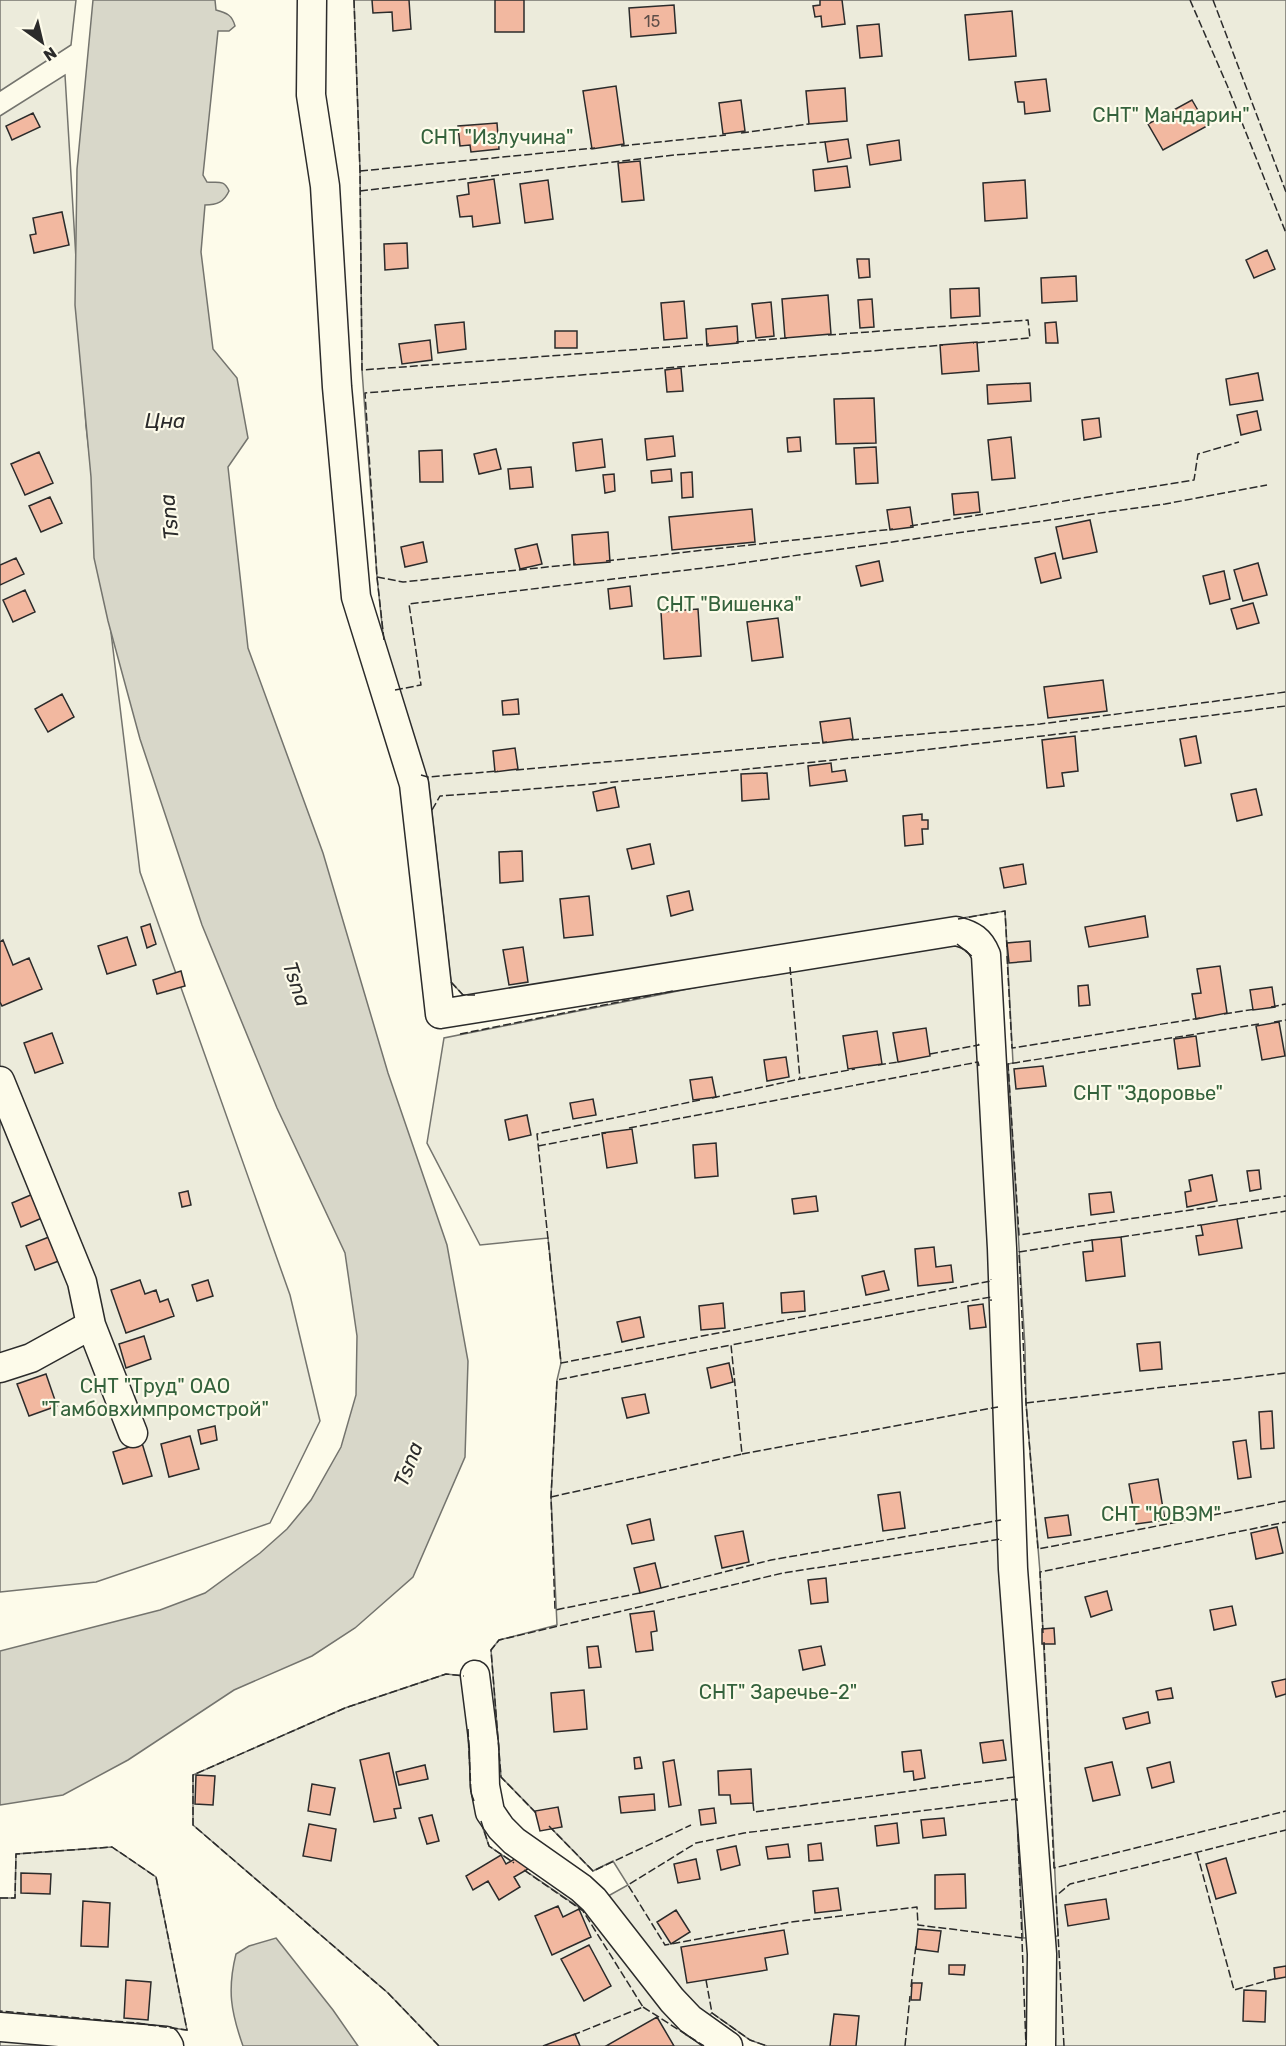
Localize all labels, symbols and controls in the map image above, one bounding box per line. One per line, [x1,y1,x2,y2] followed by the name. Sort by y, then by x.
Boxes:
[12,12,72,72] north arrow
[644,12,660,31] house number: 15
[40,43,60,65] text: N
[1092,103,1250,127] park label: СНТ" Мандарин"
[420,125,574,149] park label: СНТ "Излучина"
[145,408,185,433] water label: Цна
[154,493,184,541] water label: Tsna
[656,592,802,616] park label: СНТ "Вишенка"
[278,958,316,1010] water label: Tsna
[1073,1081,1223,1105] park label: СНТ "Здоровье"
[41,1374,269,1421] park label: СНТ "Труд" ОАО "Тамбовхимпромстрой"
[388,1438,428,1490] water label: Tsna
[1101,1502,1221,1526] park label: СНТ "ЮВЭМ"
[699,1680,857,1704] park label: СНТ" Заречье-2"

